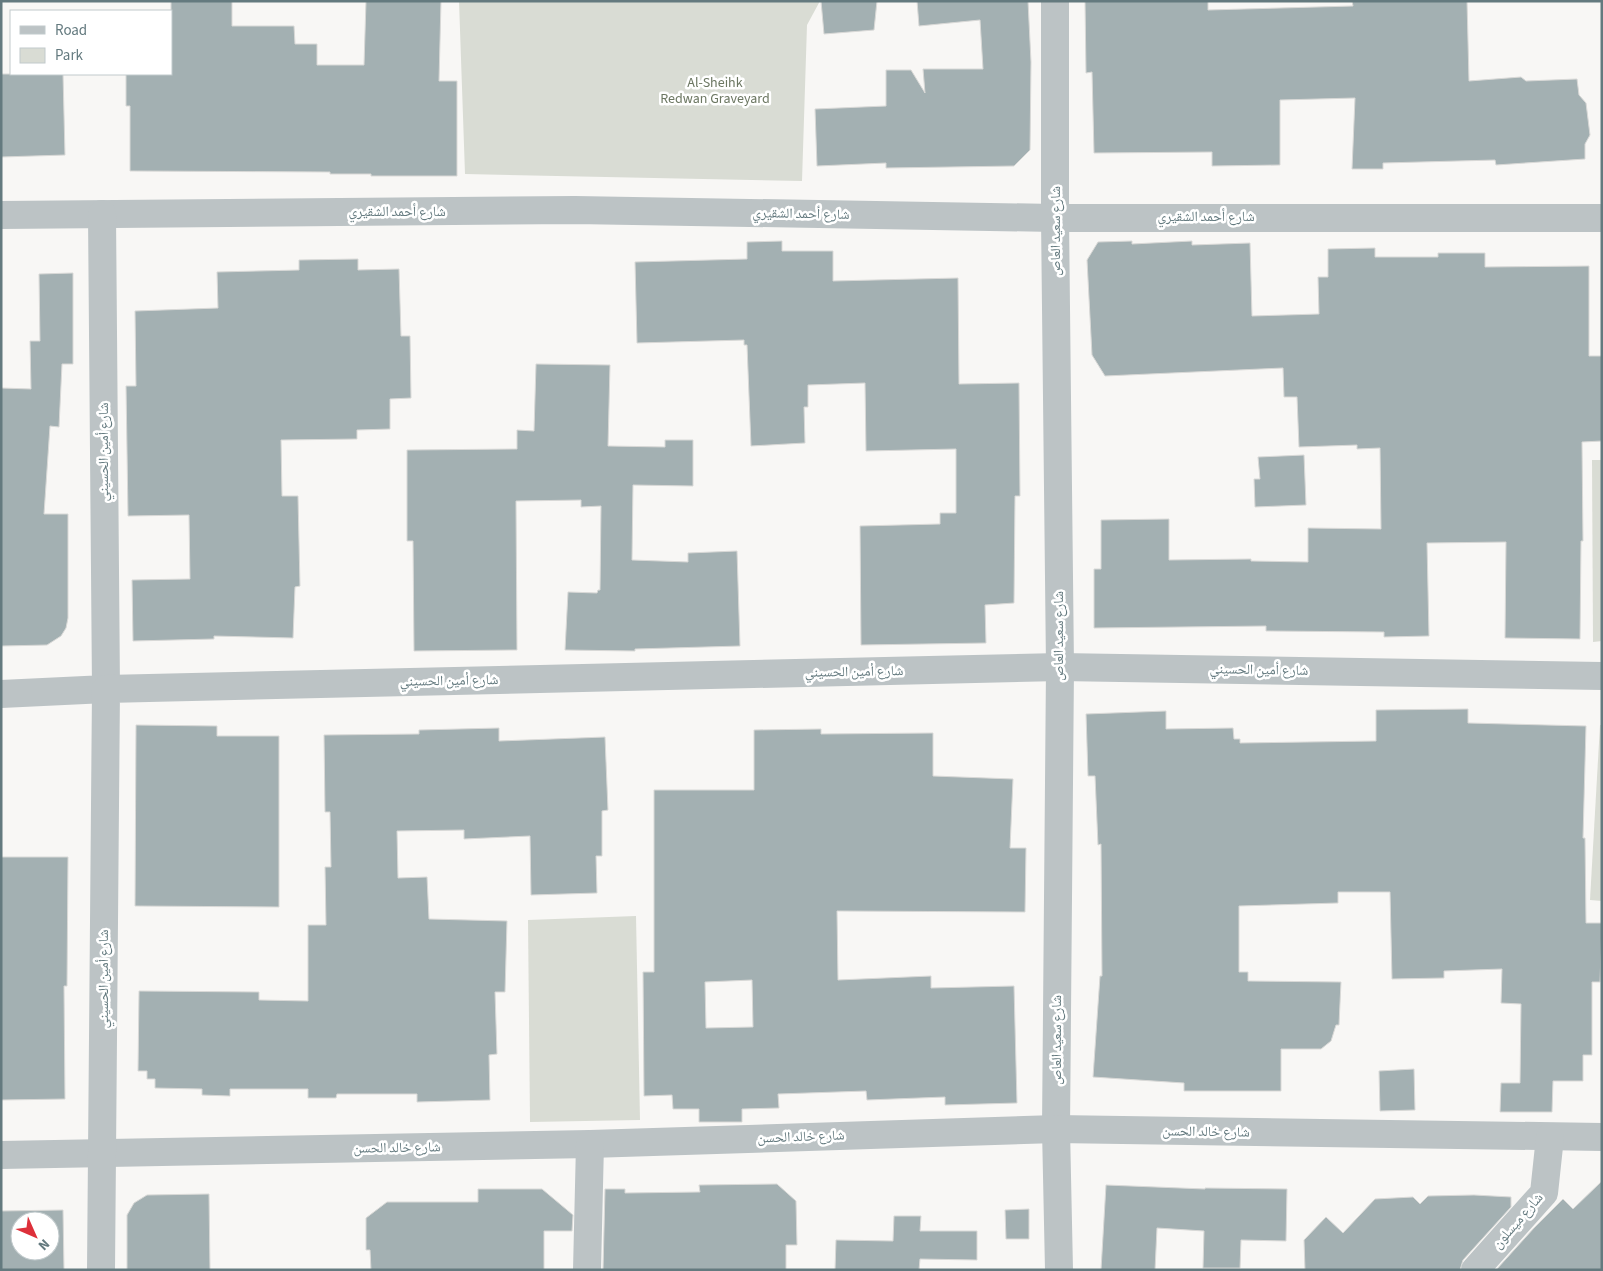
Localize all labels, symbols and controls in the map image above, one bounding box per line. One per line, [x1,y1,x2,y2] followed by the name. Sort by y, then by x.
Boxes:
[10,10,172,75] legend
[55,20,87,41] text: Road
[55,45,84,66] text: Park
[660,73,770,109] park label: Al-Sheihk Redwan Graveyard
[1046,186,1066,276] street label: شارع سعيد العاص
[348,202,446,223] street label: شارع أحمد الشقيري
[752,203,850,225] street label: شارع أحمد الشقيري
[1157,207,1255,228] street label: شارع أحمد الشقيري
[94,403,115,501] street label: شارع أمين الحسيني
[1049,591,1069,681] street label: شارع سعيد العاص
[1209,659,1309,681] street label: شارع أمين الحسيني
[804,661,904,683] street label: شارع أمين الحسيني
[399,670,499,692] street label: شارع أمين الحسيني
[94,930,115,1028] street label: شارع أمين الحسيني
[1047,995,1067,1085] street label: شارع سعيد العاص
[1162,1121,1250,1143] street label: شارع خالد الحسن
[757,1125,845,1149] street label: شارع خالد الحسن
[353,1137,441,1159] street label: شارع خالد الحسن
[1488,1189,1548,1253] street label: شارع ميسلون
[10,1211,60,1261] north arrow
[33,1234,54,1255] text: N

